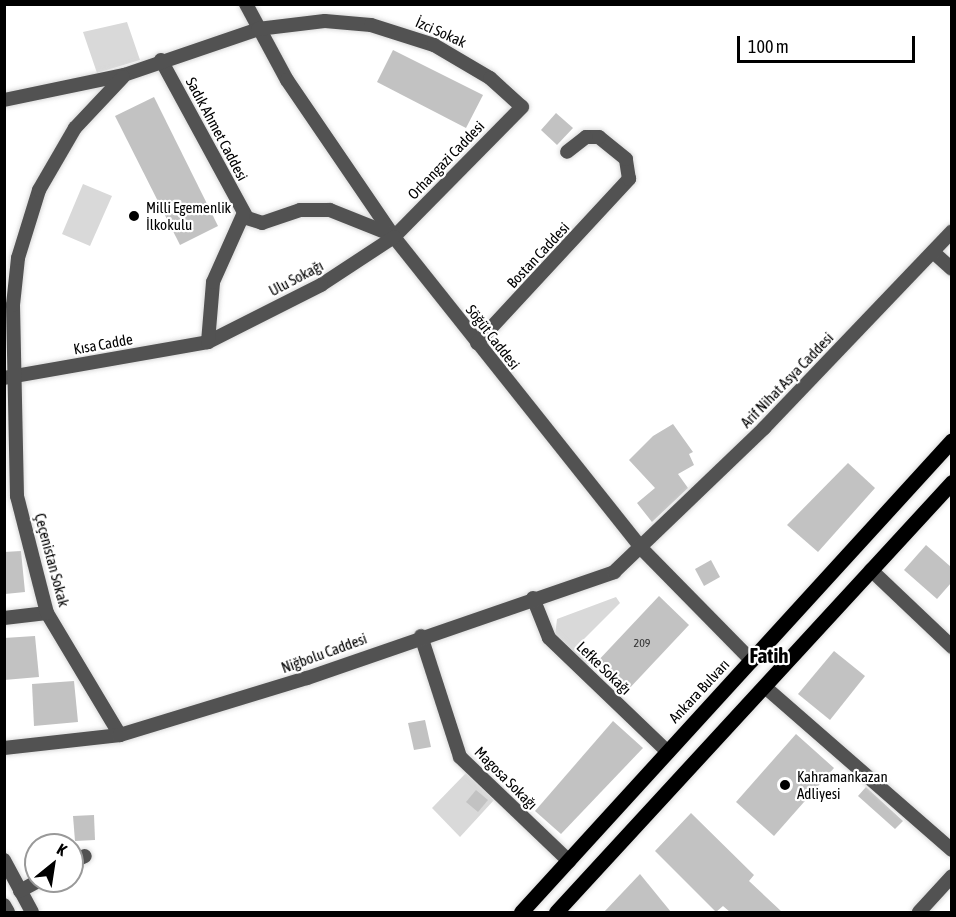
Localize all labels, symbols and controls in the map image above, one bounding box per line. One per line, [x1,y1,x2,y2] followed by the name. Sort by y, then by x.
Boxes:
[413,13,469,51] street label: İzci Sokak
[740,24,918,62] scale bar
[748,36,789,57] text: 100 m
[182,74,252,184] street label: Sadık Ahmet Caddesi
[404,117,488,203] street label: Orhangazi Caddesi
[146,198,231,233] place label: Milli Egemenlik İlkokulu
[127,209,141,223] marker: Milli Egemenlik İlkokulu
[503,218,573,292] street label: Bostan Caddesi
[266,256,326,300] street label: Ulu Sokağı
[462,301,524,373] street label: Söğüt Caddesi
[737,329,837,431] street label: Arif Nihat Asya Caddesi
[72,330,134,358] street label: Kısa Cadde
[31,511,73,609] street label: Çeçenistan Sokak
[279,629,369,677] street label: Niğbolu Caddesi
[634,637,650,651] house number: 209
[573,638,635,698] street label: Lefke Sokağı
[750,642,788,668] district label: Fatih
[665,655,733,727] street label: Ankara Bulvarı
[471,743,541,813] street label: Magosa Sokağı
[797,767,888,802] place label: Kahramankazan Adliyesi
[778,778,792,792] marker: Kahramankazan Adliyesi
[24,833,84,893] north arrow
[54,839,70,859] text: K

